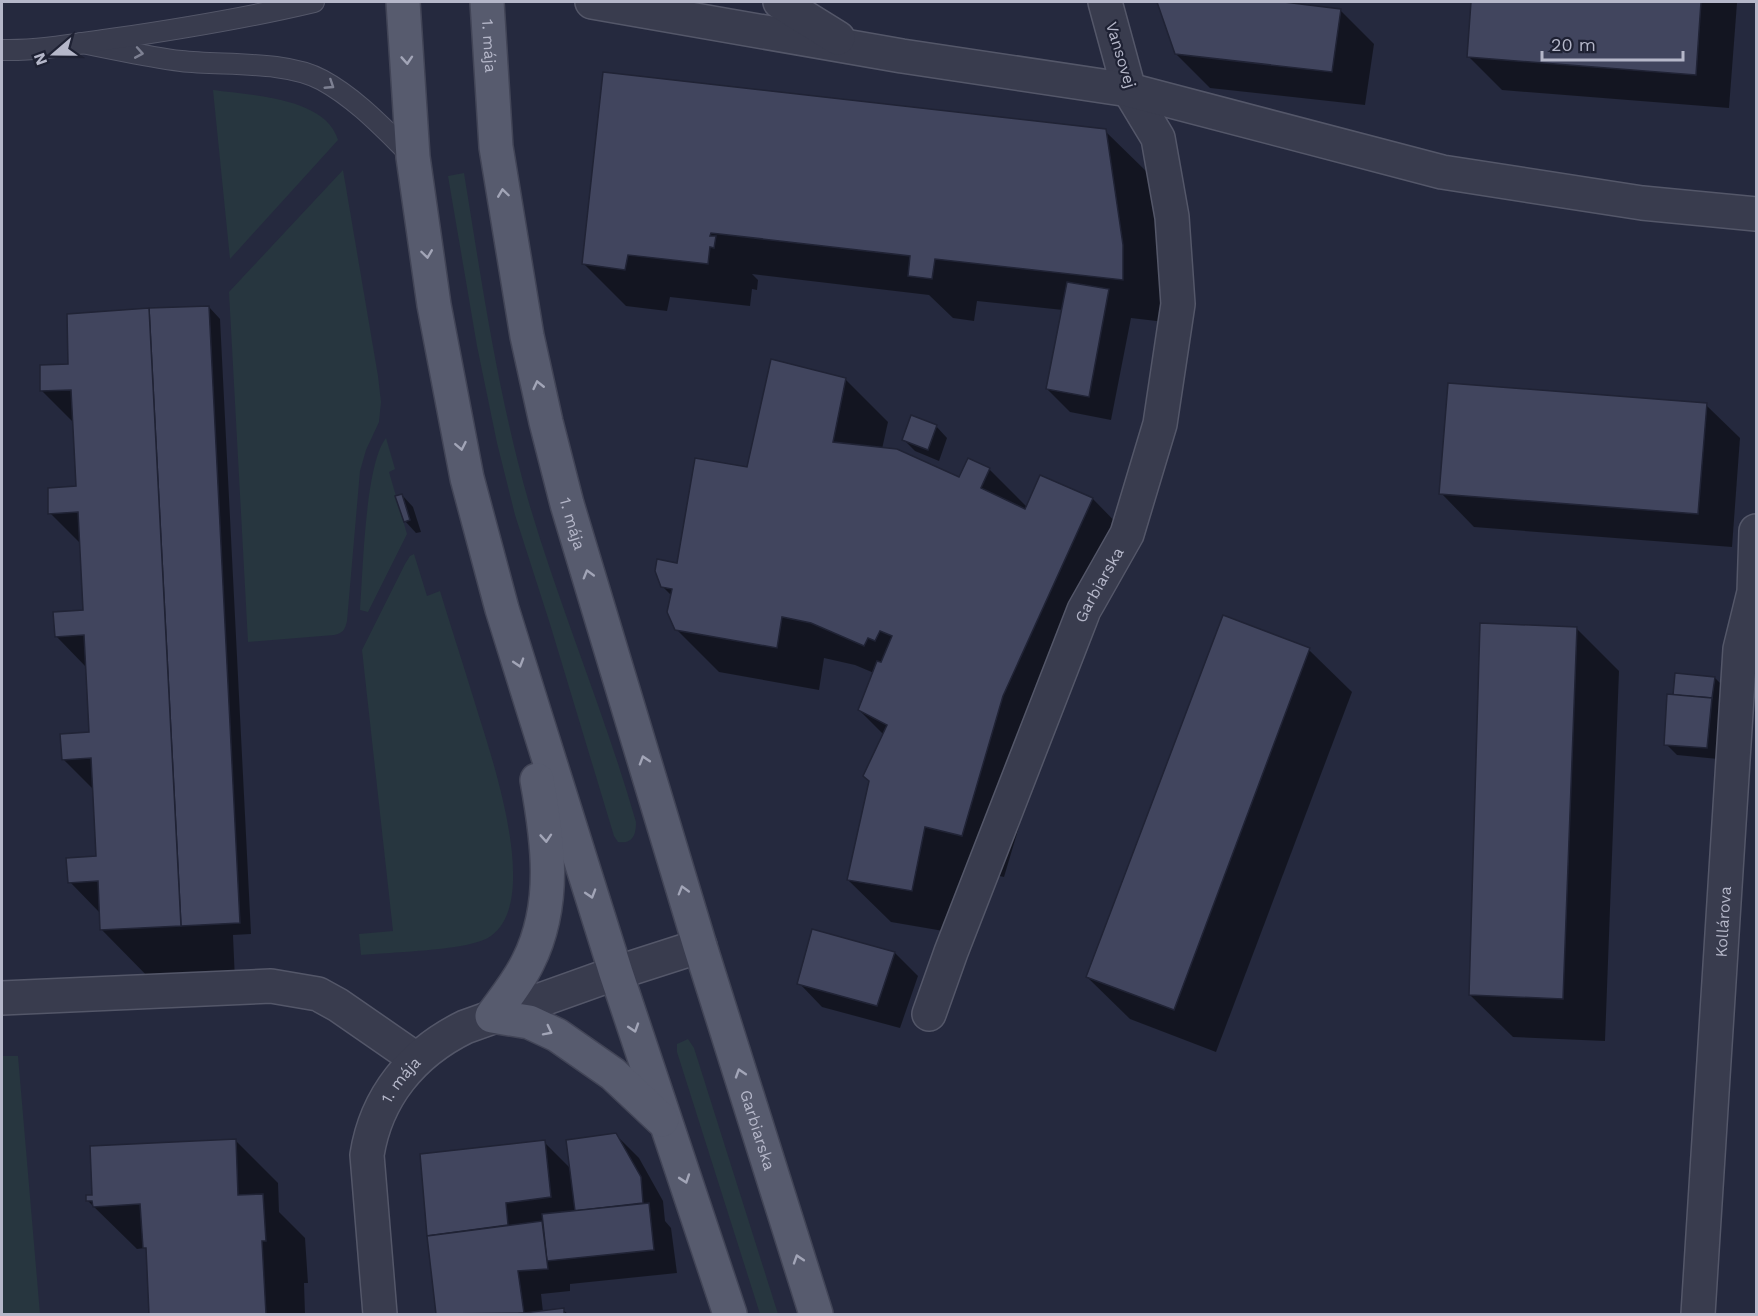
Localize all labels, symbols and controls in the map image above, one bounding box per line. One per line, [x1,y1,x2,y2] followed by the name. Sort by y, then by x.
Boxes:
[479,19,501,73] street label: 1. mája
[1102,20,1140,90] street label: Vansovej
[24,24,84,84] north arrow
[1542,24,1683,62] scale bar
[1551,34,1596,55] text: 20 m
[134,47,144,59] one-way arrow
[29,50,51,68] text: N
[400,55,413,64] one-way arrow
[323,78,334,89] one-way arrow
[498,189,510,198] one-way arrow
[420,249,432,258] one-way arrow
[532,380,545,390] one-way arrow
[454,440,467,450] one-way arrow
[556,496,590,552] street label: 1. mája
[1071,544,1127,625] street label: Garbiarska
[583,569,595,579] one-way arrow
[512,657,524,668] one-way arrow
[639,755,651,766] one-way arrow
[540,834,553,843] one-way arrow
[678,885,690,896] one-way arrow
[1711,886,1735,958] street label: Kollárova
[584,888,596,899] one-way arrow
[627,1023,640,1033] one-way arrow
[542,1024,552,1035] one-way arrow
[377,1052,424,1106] street label: 1. mája
[734,1068,747,1079] one-way arrow
[736,1087,780,1173] street label: Garbiarska
[677,1173,690,1184] one-way arrow
[793,1254,805,1265] one-way arrow

